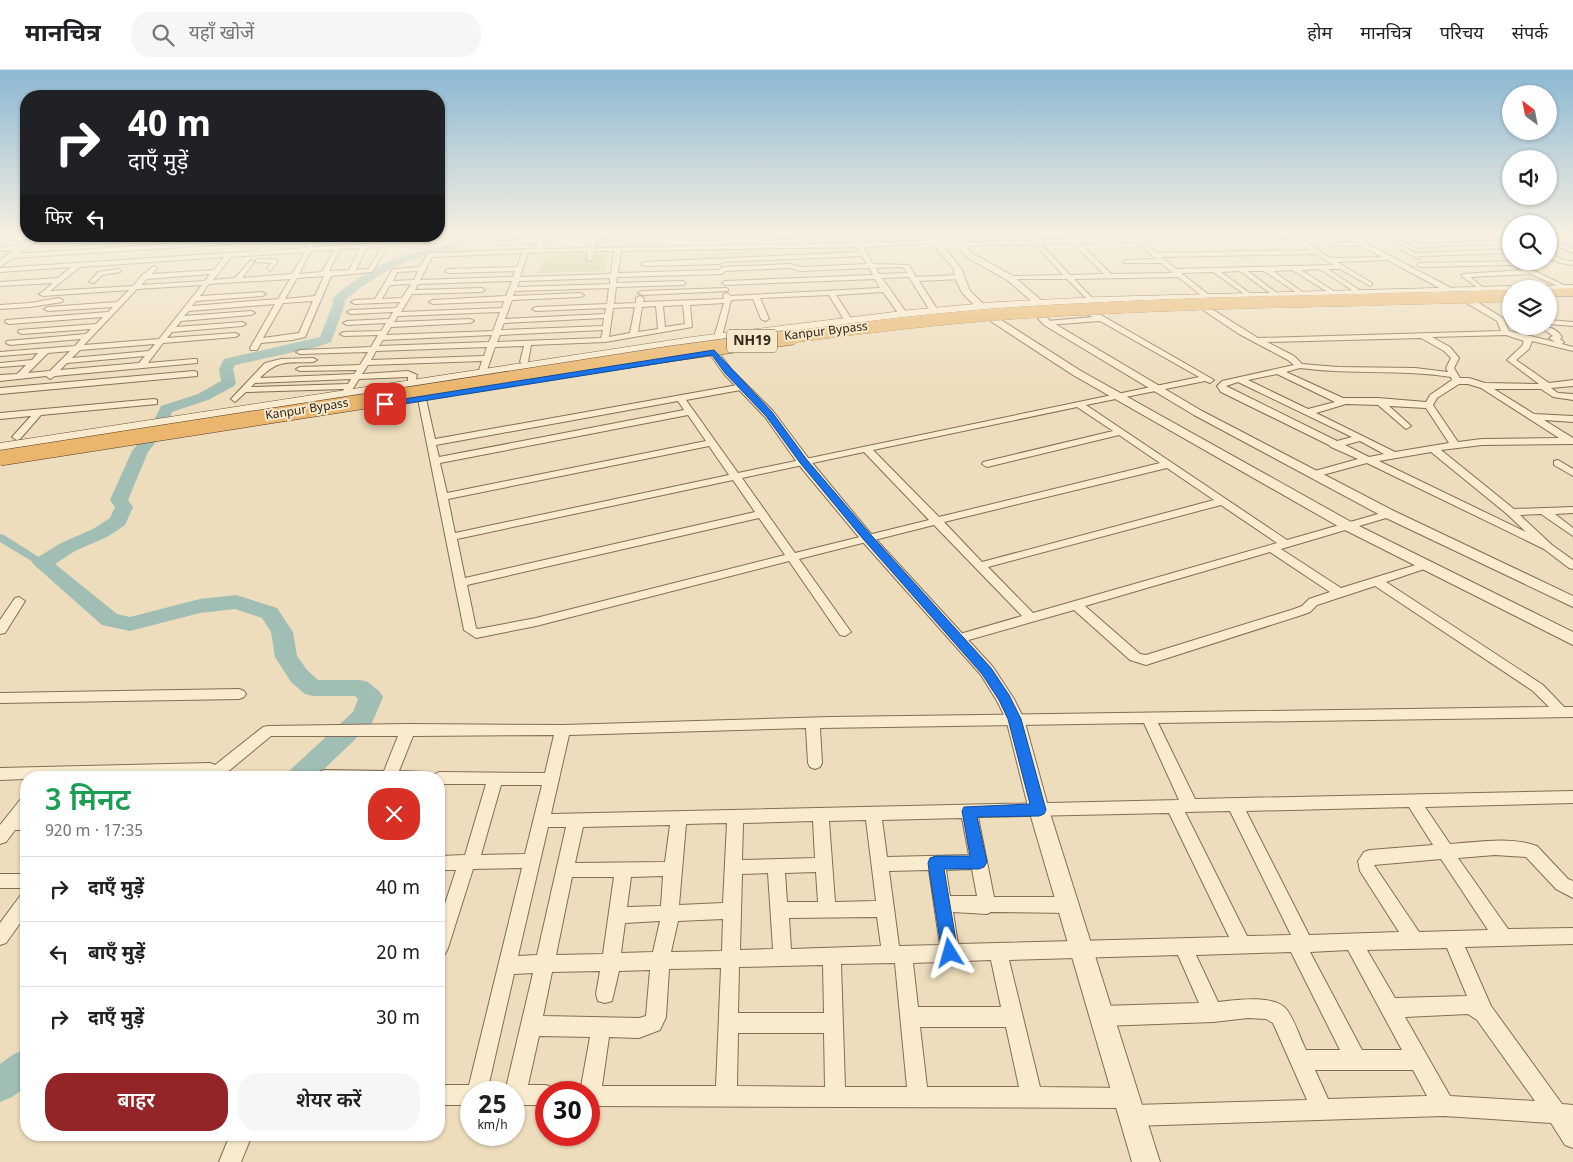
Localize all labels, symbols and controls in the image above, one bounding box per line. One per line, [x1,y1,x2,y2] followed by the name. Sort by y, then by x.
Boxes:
[131,12,481,57] search box
[25,19,101,51] text: मानचित्र
[149,21,177,49] icon: search
[189,22,254,47] text: यहाँ खोजें
[1307,23,1332,46] text: होम
[1360,23,1412,46] text: मानचित्र
[1440,23,1484,46] text: परिचय
[1512,23,1548,46] text: संपर्क
[1502,85,1558,140] north arrow
[1502,85,1557,335] map controls
[128,105,211,150] text: 40 m
[45,110,110,175] icon: right
[128,149,188,178] text: दाएँ मुड़ें
[1502,150,1557,205] button: sound
[82,205,110,233] icon: left
[45,207,72,232] text: फिर
[1502,215,1557,270] button: search
[1502,280,1557,335] button: layers
[783,319,869,345] street label: Kanpur Bypass
[727,330,777,352] road number: NH19
[364,383,406,425] pin
[371,390,399,418] icon: arrive
[264,395,350,424] street label: Kanpur Bypass
[45,783,131,822] text: 3 मिनट
[368,788,420,840] button: close
[45,822,143,843] text: 920 m · 17:35
[45,875,73,903] icon: right
[88,877,144,902] text: दाएँ मुड़ें
[376,877,420,902] text: 40 m
[923,926,975,978] position arrow
[45,940,73,968] icon: left
[88,942,145,967] text: बाएँ मुड़ें
[376,942,420,967] text: 20 m
[45,1005,73,1033] icon: right
[88,1007,144,1032] text: दाएँ मुड़ें
[376,1007,420,1032] text: 30 m
[45,1073,228,1131] button: बाहर
[238,1073,420,1131] button: शेयर करें
[535,1081,600,1146] speed limit sign: 30
[478,1091,507,1123] text: 25
[477,1118,508,1134] text: km/h

